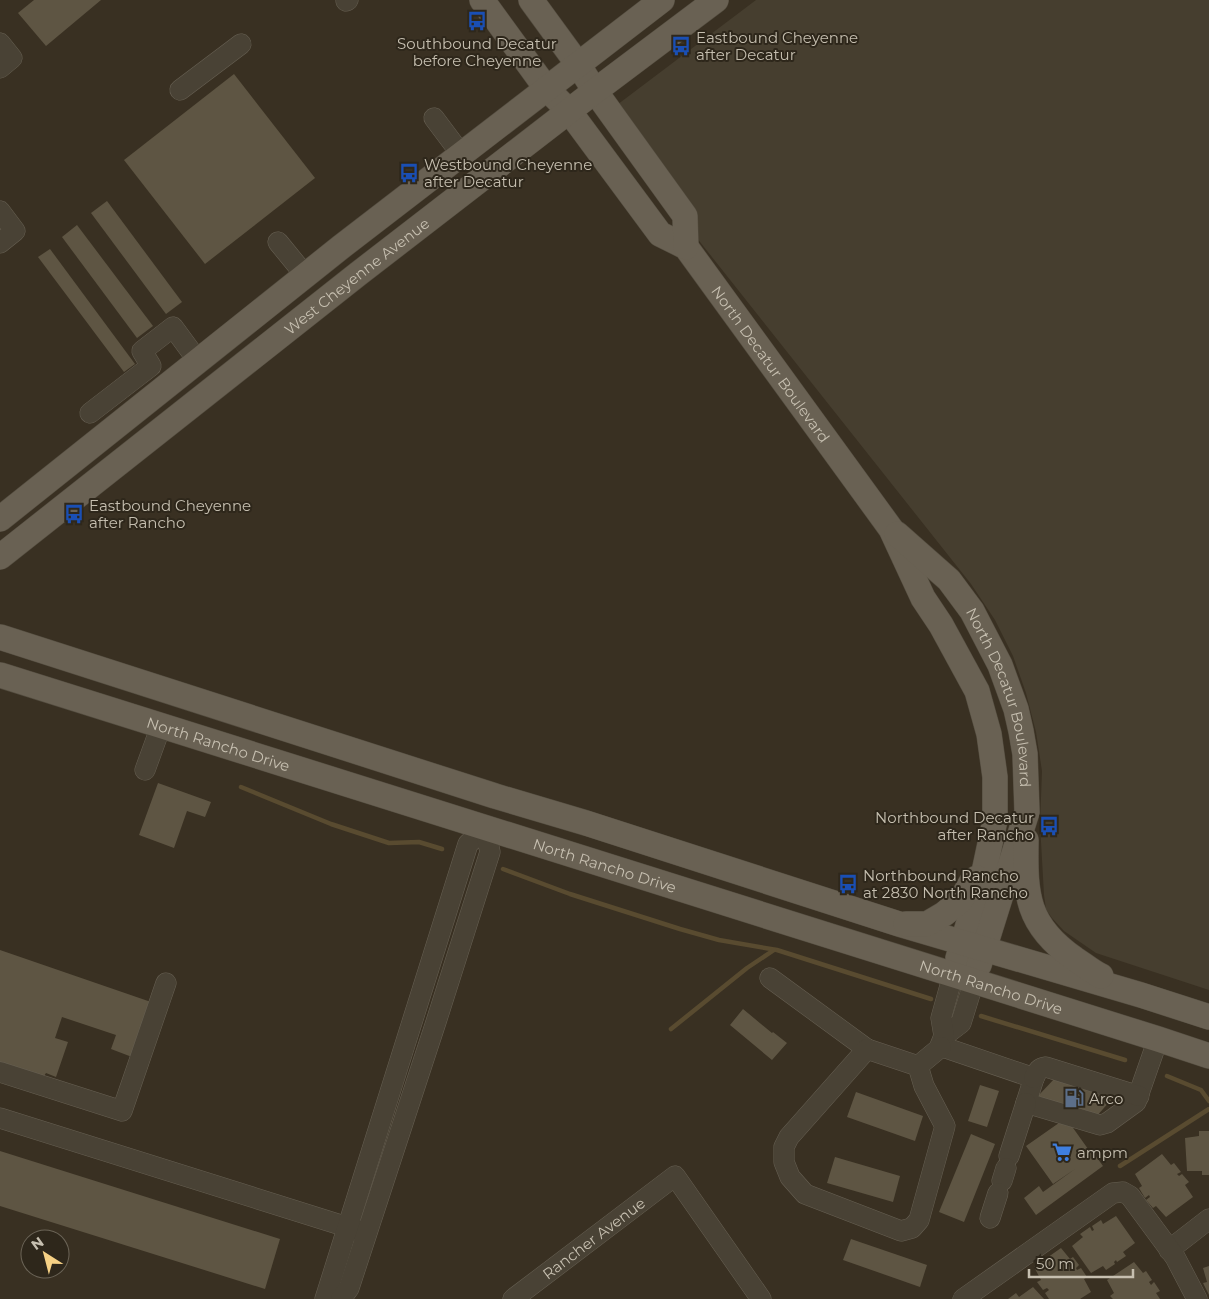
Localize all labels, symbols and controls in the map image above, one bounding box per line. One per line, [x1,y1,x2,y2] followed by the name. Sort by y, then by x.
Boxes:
[466,10,488,32] bus stop icon: Southbound Decatur before Cheyenne
[696,28,858,64] place label: Eastbound Cheyenne after Decatur
[397,34,557,70] place label: Southbound Decatur before Cheyenne
[670,35,692,57] bus stop icon: Eastbound Cheyenne after Decatur
[424,155,592,191] place label: Westbound Cheyenne after Decatur
[398,162,420,184] bus stop icon: Westbound Cheyenne after Decatur
[280,213,433,338] street label: West Cheyenne Avenue
[708,282,834,446] street label: North Decatur Boulevard
[89,496,251,532] place label: Eastbound Cheyenne after Rancho
[63,503,85,525] bus stop icon: Eastbound Cheyenne after Rancho
[962,604,1036,787] street label: North Decatur Boulevard
[145,712,292,775] street label: North Rancho Drive
[875,808,1034,844] place label: Northbound Decatur after Rancho
[1038,815,1060,837] bus stop icon: Northbound Decatur after Rancho
[531,834,679,897] street label: North Rancho Drive
[863,866,1028,902] place label: Northbound Rancho at 2830 North Rancho
[837,873,859,895] bus stop icon: Northbound Rancho at 2830 North Rancho
[917,955,1065,1018] street label: North Rancho Drive
[1063,1087,1085,1109] fuel station icon: Arco
[1089,1089,1123,1108] place label: Arco
[1051,1141,1073,1163] supermarket icon: ampm
[1077,1143,1128,1162] place label: ampm
[538,1193,649,1283] street label: Rancher Avenue
[20,1229,70,1279] north arrow
[27,1233,47,1254] text: N
[1029,1246,1133,1278] scale bar
[1036,1254,1074,1273] text: 50 m

